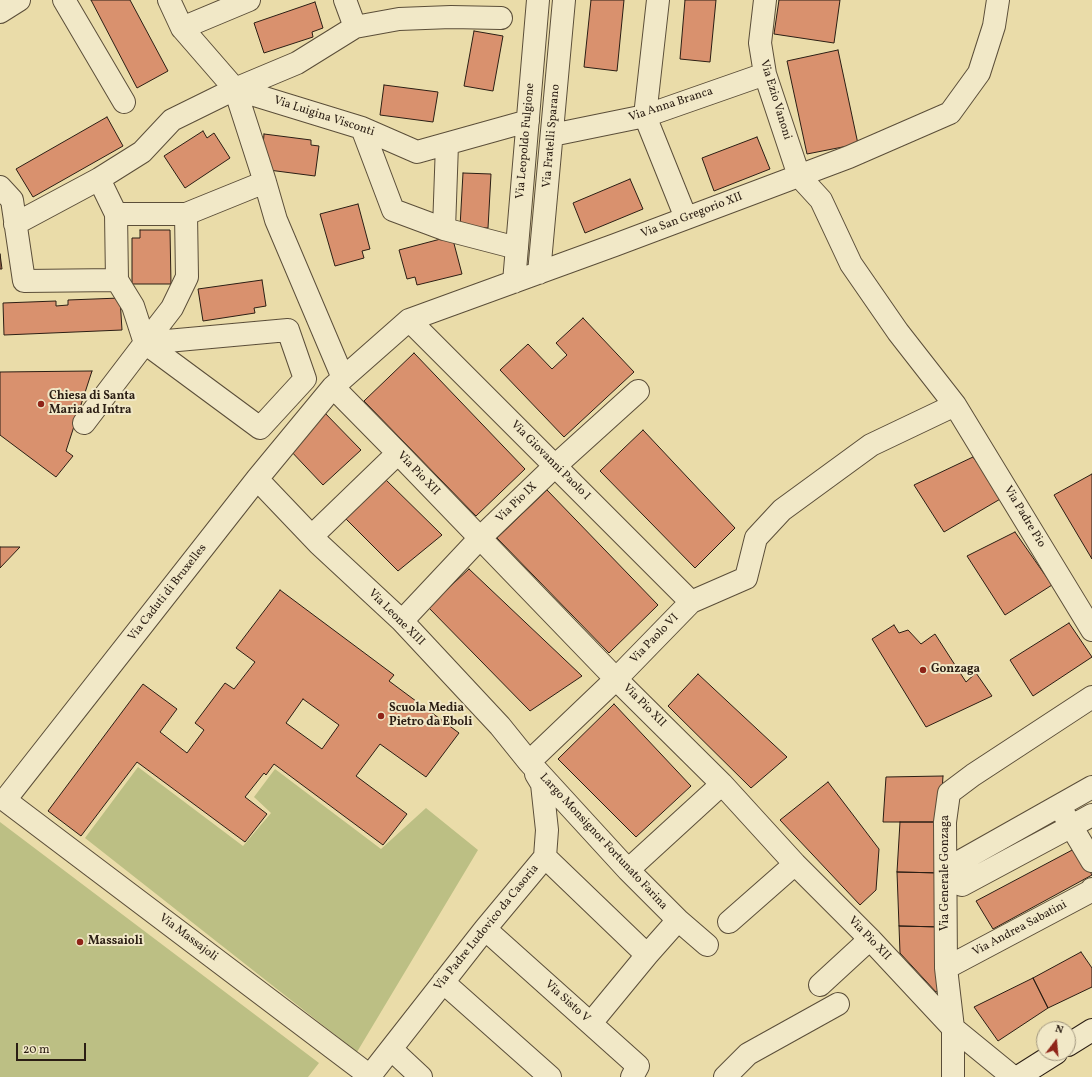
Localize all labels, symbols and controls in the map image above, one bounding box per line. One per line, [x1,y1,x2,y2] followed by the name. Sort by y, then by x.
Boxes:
[756,58,794,142] street label: Via Ezio Vanoni
[514,82,538,200] street label: Via Leopoldo Fulgione
[540,84,564,188] street label: Via Fratelli Sparano
[627,85,715,125] street label: Via Anna Branca
[272,94,376,140] street label: Via Luigina Visconti
[639,190,745,242] street label: Via San Gregorio XII
[49,390,135,418] place label: Chiesa di Santa Maria ad Intra
[36,399,46,409] marker: Chiesa di Santa Maria ad Intra
[507,418,593,504] street label: Via Giovanni Paolo I
[394,449,442,499] street label: Via Pio XII
[494,480,540,526] street label: Via Pio IX
[1000,484,1048,550] street label: Via Padre Pio
[126,542,210,644] street label: Via Caduti di Bruxelles
[365,587,427,649] street label: Via Leone XIII
[628,611,682,667] street label: Via Paolo VI
[931,663,980,677] place label: Gonzaga
[918,665,928,675] marker: Gonzaga
[619,681,669,731] street label: Via Pio XII
[389,702,472,730] place label: Scuola Media Pietro da Eboli
[376,711,386,721] marker: Scuola Media Pietro da Eboli
[536,771,670,913] street label: Largo Monsignor Fortunato Farina
[939,815,953,931] street label: Via Generale Gonzaga
[432,862,542,994] street label: Via Padre Ludovico da Casoria
[970,898,1070,960] street label: Via Andrea Sabatini
[156,911,220,965] street label: Via Massajoli
[845,914,893,964] street label: Via Pio XII
[88,935,143,949] place label: Massaioli
[75,937,85,947] marker: Massaioli
[541,978,593,1026] street label: Via Sisto V
[1036,1021,1076,1061] north arrow
[1053,1022,1065,1038] text: N
[18,1035,88,1061] scale bar
[23,1042,50,1058] text: 20 m

